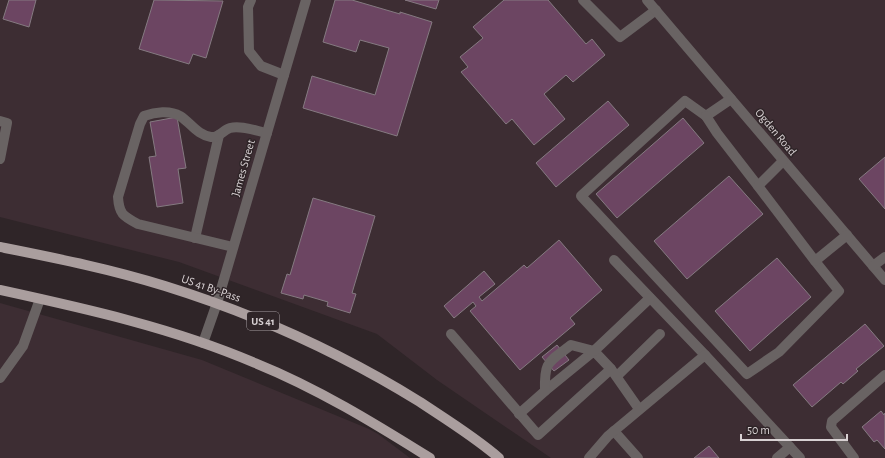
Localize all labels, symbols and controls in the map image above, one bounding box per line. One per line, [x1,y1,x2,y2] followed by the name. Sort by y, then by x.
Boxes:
[753,106,799,158] street label: Ogden Road
[229,138,257,198] street label: James Street
[179,272,242,305] street label: US 41 By-Pass
[247,312,279,330] road number: US 41
[741,416,847,442] scale bar
[747,424,770,436] text: 50 m

